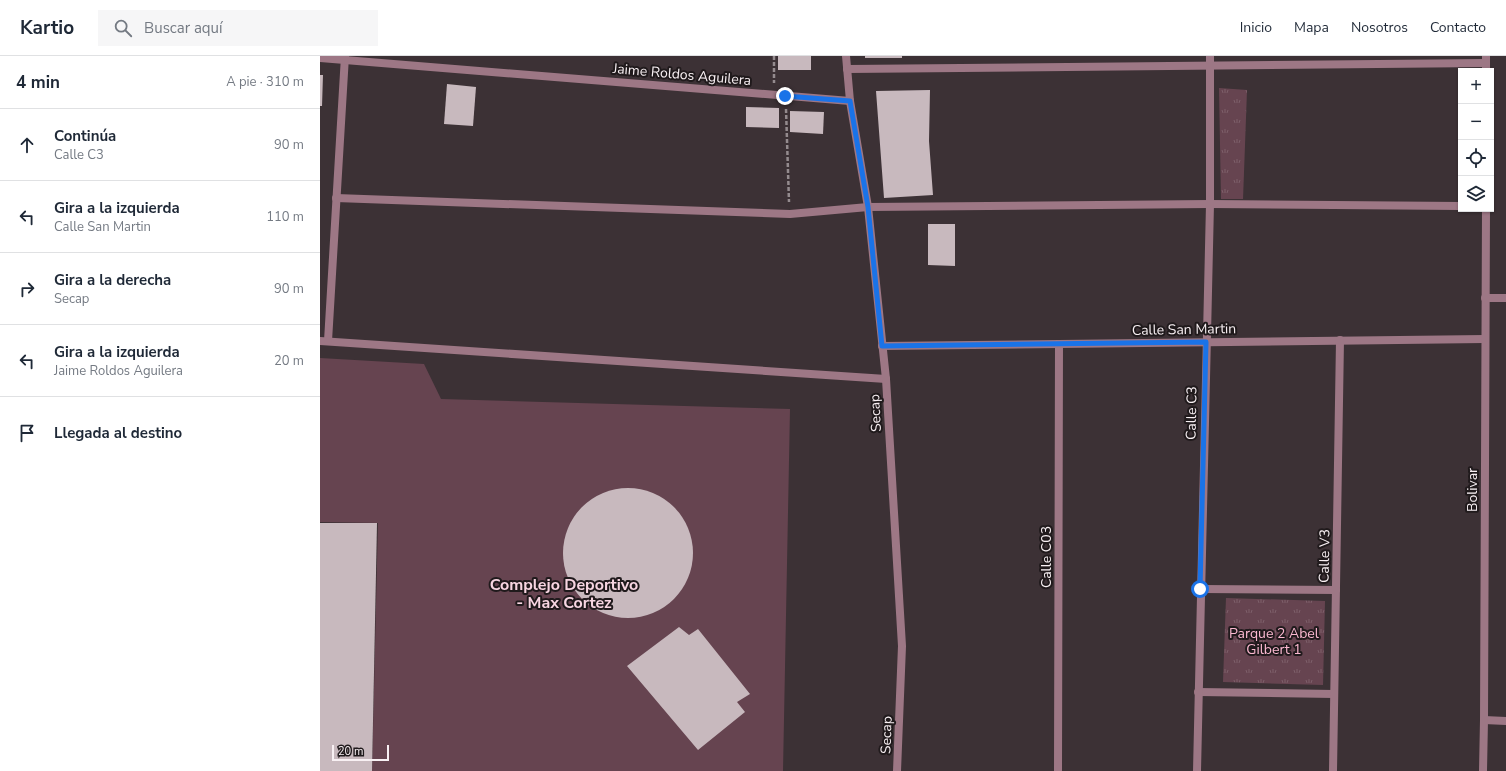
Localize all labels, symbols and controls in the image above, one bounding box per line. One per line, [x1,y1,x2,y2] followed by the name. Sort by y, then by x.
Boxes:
[98,10,378,46] search box
[20,15,74,41] text: Kartio
[112,17,134,39] icon: search
[144,18,223,38] text: Buscar aquí
[1240,18,1272,37] text: Inicio
[1294,18,1329,37] text: Mapa
[1351,18,1408,37] text: Nosotros
[1430,18,1486,37] text: Contacto
[611,59,752,90] street label: Jaime Roldos Aguilera
[1458,68,1494,212] map controls
[1458,68,1494,104] button: +
[16,71,60,94] text: 4 min
[226,73,304,91] text: A pie · 310 m
[776,87,794,105] route end
[1458,104,1494,140] button: −
[54,126,116,146] text: Continúa
[16,134,38,156] icon: ahead
[274,136,304,154] text: 90 m
[1458,140,1494,176] button: locate
[54,146,104,164] text: Calle C3
[1458,176,1494,212] button: layers
[54,198,180,218] text: Gira a la izquierda
[16,206,38,228] icon: left
[266,208,304,226] text: 110 m
[54,218,151,236] text: Calle San Martin
[54,270,171,290] text: Gira a la derecha
[16,278,38,300] icon: right
[274,280,304,298] text: 90 m
[54,290,89,308] text: Secap
[1132,319,1236,340] street label: Calle San Martin
[54,342,180,362] text: Gira a la izquierda
[16,350,38,372] icon: left
[274,352,304,370] text: 20 m
[54,362,183,380] text: Jaime Roldos Aguilera
[1182,386,1201,440] street label: Calle C3
[865,393,886,432] street label: Secap
[16,422,38,444] icon: arrive
[54,423,182,443] text: Llegada al destino
[1463,468,1482,512] street label: Bolivar
[1037,526,1056,588] street label: Calle C03
[1315,529,1334,583] street label: Calle V3
[490,574,638,614] district label: Complejo Deportivo - Max Cortez
[1191,580,1209,598] route start
[1229,624,1320,659] park label: Parque 2 Abel Gilbert 1
[876,716,897,754] street label: Secap
[332,743,389,762] scale bar
[338,744,363,759] text: 20 m

